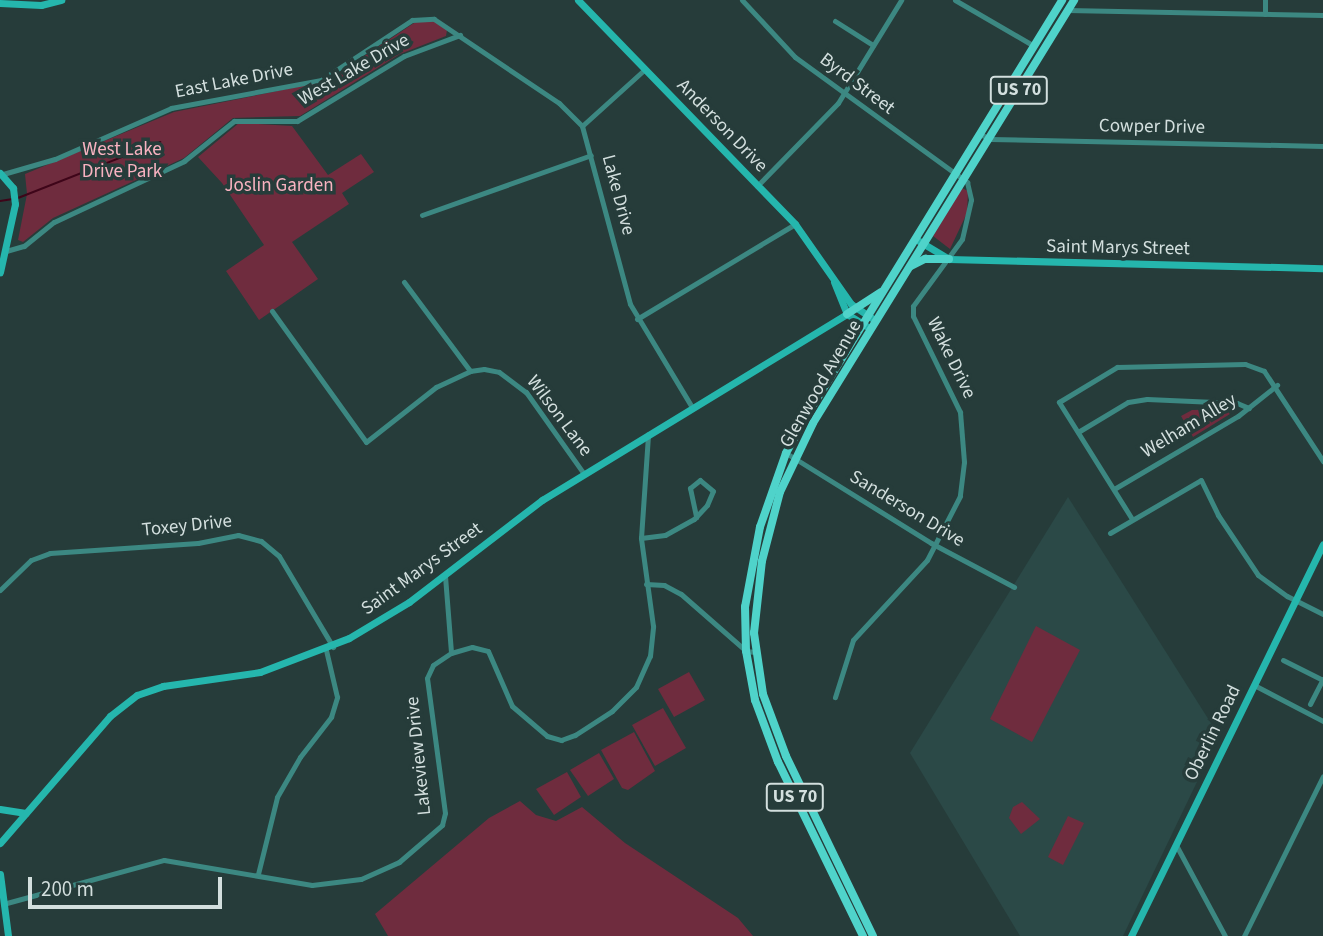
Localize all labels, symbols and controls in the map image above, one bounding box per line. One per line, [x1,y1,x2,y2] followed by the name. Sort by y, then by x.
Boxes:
[294,29,414,111] street label: West Lake Drive
[815,48,899,120] street label: Byrd Street
[173,58,295,104] street label: East Lake Drive
[672,75,772,177] street label: Anderson Drive
[989,76,1049,104] road number: US 70
[1099,115,1205,139] street label: Cowper Drive
[82,139,162,183] park label: West Lake Drive Park
[596,152,640,238] street label: Lake Drive
[224,175,334,197] park label: Joslin Garden
[1046,235,1190,261] street label: Saint Marys Street
[922,314,980,402] street label: Wake Drive
[775,316,867,452] street label: Glenwood Avenue
[521,371,597,461] street label: Wilson Lane
[1137,389,1241,463] street label: Welham Alley
[845,466,969,552] street label: Sanderson Drive
[141,510,233,542] street label: Toxey Drive
[357,518,487,620] street label: Saint Marys Street
[1180,681,1246,785] street label: Oberlin Road
[401,696,437,816] street label: Lakeview Drive
[765,782,825,812] road number: US 70
[32,862,226,906] scale bar
[41,874,94,904] text: 200 m

